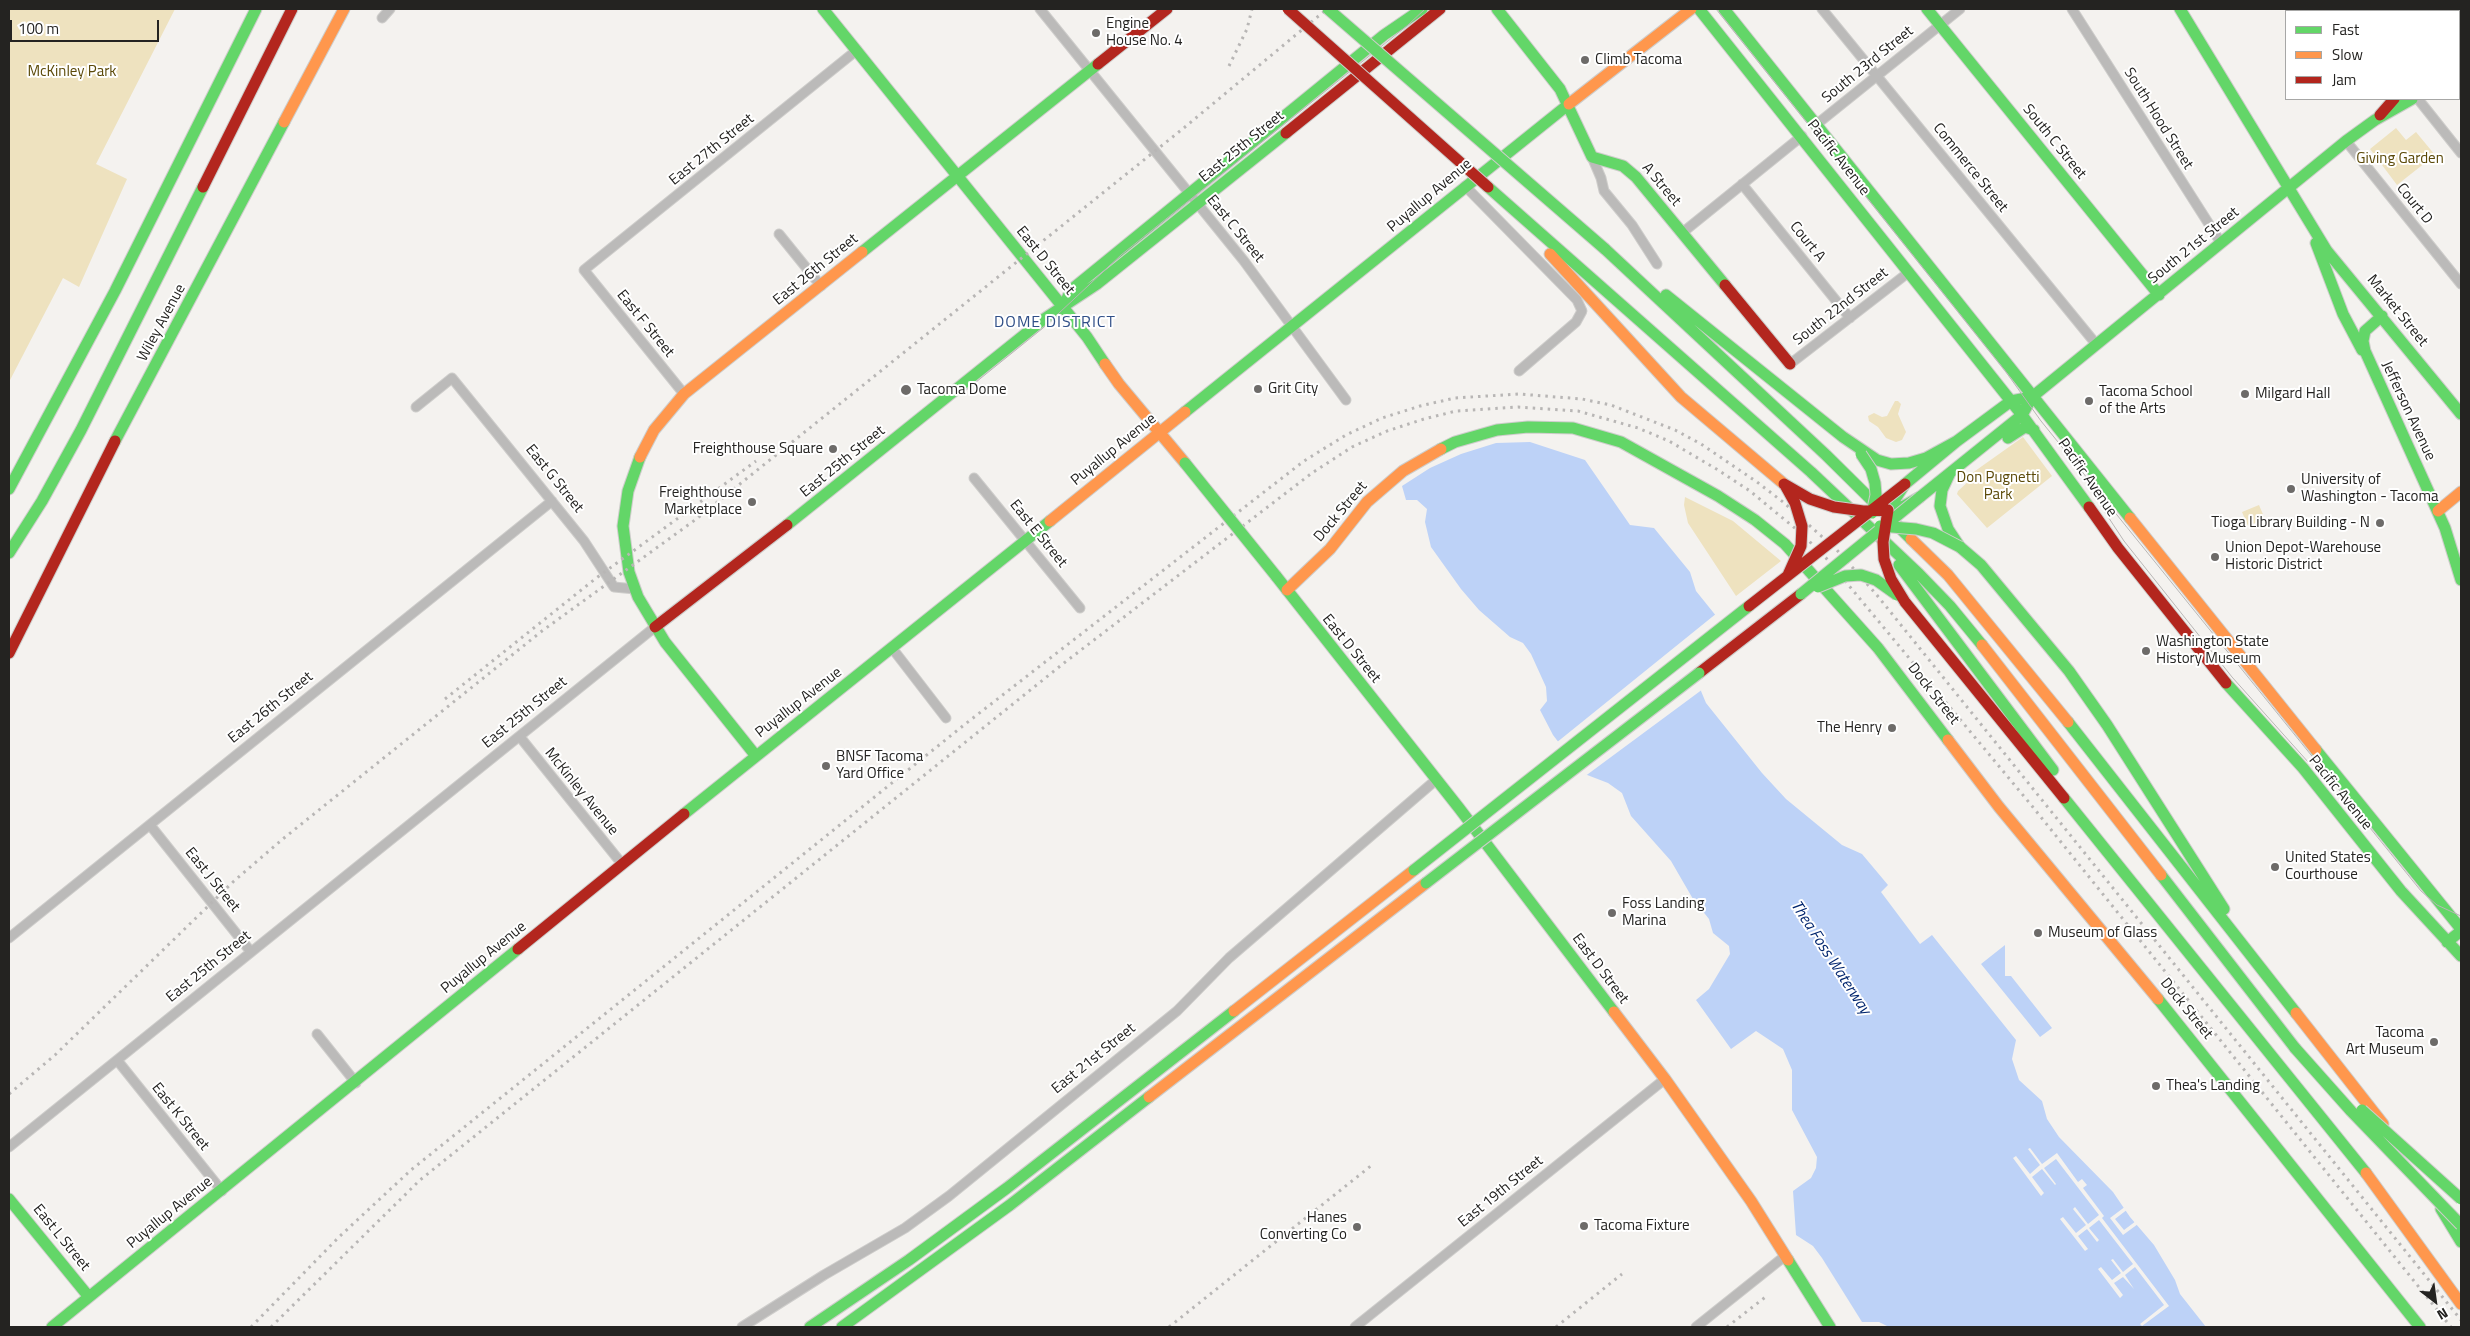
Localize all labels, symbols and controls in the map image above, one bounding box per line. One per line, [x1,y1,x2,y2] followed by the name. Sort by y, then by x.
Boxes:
[12,10,161,42] scale bar
[2285,10,2460,100] legend
[1106,15,1183,50] place label: Engine House No. 4
[18,17,59,40] text: 100 m
[2332,18,2359,41] text: Fast
[1819,23,1917,107] street label: South 23rd Street
[1090,27,1102,39] marker: Engine House No. 4
[2332,43,2363,66] text: Slow
[1595,51,1682,69] place label: Climb Tacoma
[1579,54,1591,66] marker: Climb Tacoma
[27,63,117,81] park label: McKinley Park
[2120,65,2196,173] street label: South Hood Street
[2332,68,2356,91] text: Jam
[2018,101,2090,183] street label: South C Street
[1196,107,1288,187] street label: East 25th Street
[666,110,758,190] street label: East 27th Street
[1803,117,1873,199] street label: Pacific Avenue
[1929,120,2011,216] street label: Commerce Street
[2356,150,2444,168] park label: Giving Garden
[1384,156,1476,236] street label: Puyallup Avenue
[1638,160,1684,210] street label: A Street
[2392,180,2436,228] street label: Court D
[1202,192,1268,266] street label: East C Street
[2145,204,2243,288] street label: South 21st Street
[1785,218,1829,266] street label: Court A
[1012,223,1078,299] street label: East D Street
[770,230,862,310] street label: East 26th Street
[1790,264,1892,350] street label: South 22nd Street
[2363,272,2431,350] street label: Market Street
[134,281,190,365] street label: Wiley Avenue
[612,287,678,361] street label: East F Street
[992,313,1118,333] district label: DOME DISTRICT
[2377,358,2439,464] street label: Jefferson Avenue
[1268,380,1318,398] place label: Grit City
[917,381,1007,399] place label: Tacoma Dome
[899,383,913,397] marker: Tacoma Dome
[1252,383,1264,395] marker: Grit City
[2099,383,2193,418] place label: Tacoma School of the Arts
[2255,385,2330,403] place label: Milgard Hall
[2239,388,2251,400] marker: Milgard Hall
[2083,395,2095,407] marker: Tacoma School of the Arts
[1068,410,1160,490] street label: Puyallup Avenue
[797,422,889,502] street label: East 25th Street
[2053,435,2121,521] street label: Pacific Avenue
[693,440,823,458] place label: Freighthouse Square
[521,441,587,517] street label: East G Street
[827,443,839,455] marker: Freighthouse Square
[1957,469,2039,504] park label: Don Pugnetti Park
[2301,471,2439,506] place label: University of Washington - Tacoma
[1311,478,1371,546] street label: Dock Street
[2285,483,2297,495] marker: University of Washington - Tacoma
[659,484,742,519] place label: Freighthouse Marketplace
[746,496,758,508] marker: Freighthouse Marketplace
[1005,497,1071,571] street label: East E Street
[2211,514,2370,532] place label: Tioga Library Building - N
[2374,517,2386,529] marker: Tioga Library Building - N
[2225,539,2381,574] place label: Union Depot-Warehouse Historic District
[2209,551,2221,563] marker: Union Depot-Warehouse Historic District
[1318,611,1384,687] street label: East D Street
[2156,633,2269,668] place label: Washington State History Museum
[2140,645,2152,657] marker: Washington State History Museum
[1903,660,1963,728] street label: Dock Street
[752,664,846,742] street label: Puyallup Avenue
[225,668,317,748] street label: East 26th Street
[479,673,571,753] street label: East 25th Street
[1817,719,1882,737] place label: The Henry
[1886,722,1898,734] marker: The Henry
[540,745,622,839] street label: McKinley Avenue
[836,748,923,783] place label: BNSF Tacoma Yard Office
[2304,752,2376,834] street label: Pacific Avenue
[820,760,832,772] marker: BNSF Tacoma Yard Office
[181,844,243,916] street label: East J Street
[2285,849,2371,884] place label: United States Courthouse
[2269,861,2281,873] marker: United States Courthouse
[1622,895,1705,930] place label: Foss Landing Marina
[1786,897,1874,1019] water label: Thea Foss Waterway
[1606,907,1618,919] marker: Foss Landing Marina
[438,918,530,998] street label: Puyallup Avenue
[2048,924,2157,942] place label: Museum of Glass
[163,927,255,1007] street label: East 25th Street
[2032,927,2044,939] marker: Museum of Glass
[1568,930,1632,1008] street label: East D Street
[2156,975,2216,1043] street label: Dock Street
[1049,1020,1139,1098] street label: East 21st Street
[2346,1024,2424,1059] place label: Tacoma Art Museum
[2428,1036,2440,1048] marker: Tacoma Art Museum
[2166,1077,2260,1095] place label: Thea's Landing
[147,1080,213,1154] street label: East K Street
[2150,1080,2162,1092] marker: Thea's Landing
[1455,1152,1547,1232] street label: East 19th Street
[124,1173,216,1253] street label: Puyallup Avenue
[29,1201,93,1275] street label: East L Street
[1260,1209,1347,1244] place label: Hanes Converting Co
[1594,1217,1690,1235] place label: Tacoma Fixture
[1578,1220,1590,1232] marker: Tacoma Fixture
[1351,1221,1363,1233] marker: Hanes Converting Co
[2410,1276,2460,1326] north arrow
[2433,1303,2452,1326] text: N

